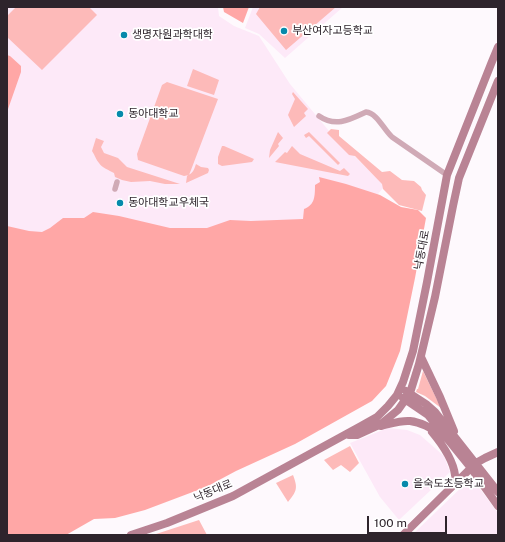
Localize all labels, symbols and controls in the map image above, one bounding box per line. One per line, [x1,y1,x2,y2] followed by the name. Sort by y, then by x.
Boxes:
[292,24,373,38] place label: 부산여자고등학교
[279,26,289,36] marker: 부산여자고등학교
[132,28,213,42] place label: 생명자원과학대학
[119,30,129,40] marker: 생명자원과학대학
[128,107,179,121] place label: 동아대학교
[115,109,125,119] marker: 동아대학교
[128,196,209,210] place label: 동아대학교우체국
[115,198,125,208] marker: 동아대학교우체국
[412,229,432,271] street label: 낙동대로
[192,477,234,505] street label: 낙동대로
[413,477,484,491] place label: 을숙도초등학교
[400,479,410,489] marker: 을숙도초등학교
[369,508,449,534] scale bar
[374,516,407,530] text: 100 m

